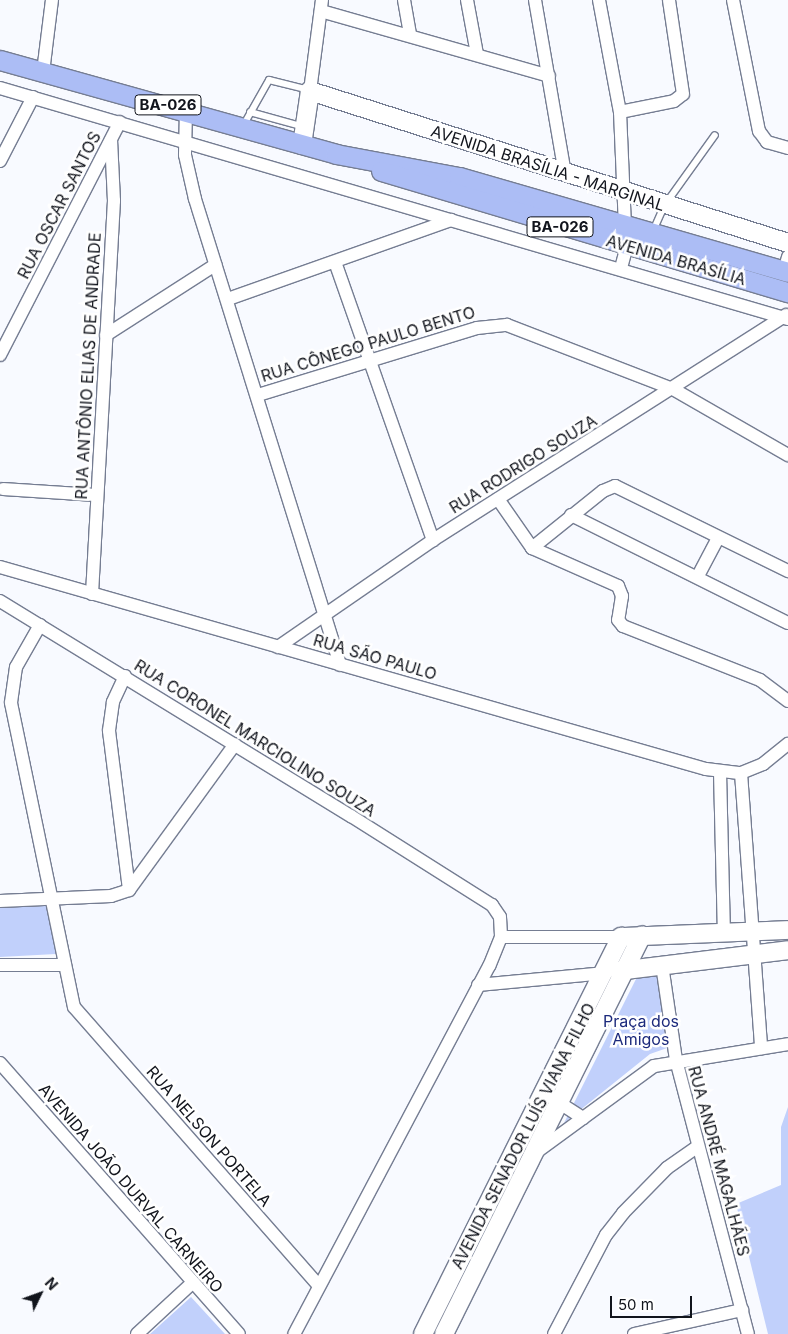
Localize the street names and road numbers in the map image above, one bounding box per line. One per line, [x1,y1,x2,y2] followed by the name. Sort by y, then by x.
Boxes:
[134,92,202,118] road number: BA-026
[429,121,667,215] street label: AVENIDA BRASÍLIA - MARGINAL
[13,128,105,282] street label: RUA OSCAR SANTOS
[526,214,594,240] road number: BA-026
[604,231,748,289] street label: AVENIDA BRASÍLIA
[71,232,105,500] street label: RUA ANTÔNIO ELIAS DE ANDRADE
[259,302,477,386] street label: RUA CÔNEGO PAULO BENTO
[446,411,600,517] street label: RUA RODRIGO SOUZA
[311,630,439,684] street label: RUA SÃO PAULO
[131,655,379,821] street label: RUA CORONEL MARCIOLINO SOUZA
[447,1000,599,1272] street label: AVENIDA SENADOR LUÍS VIANA FILHO
[143,1062,275,1210] street label: RUA NELSON PORTELA
[684,1064,754,1258] street label: RUA ANDRÉ MAGALHÃES
[35,1080,227,1296] street label: AVENIDA JOÃO DURVAL CARNEIRO

